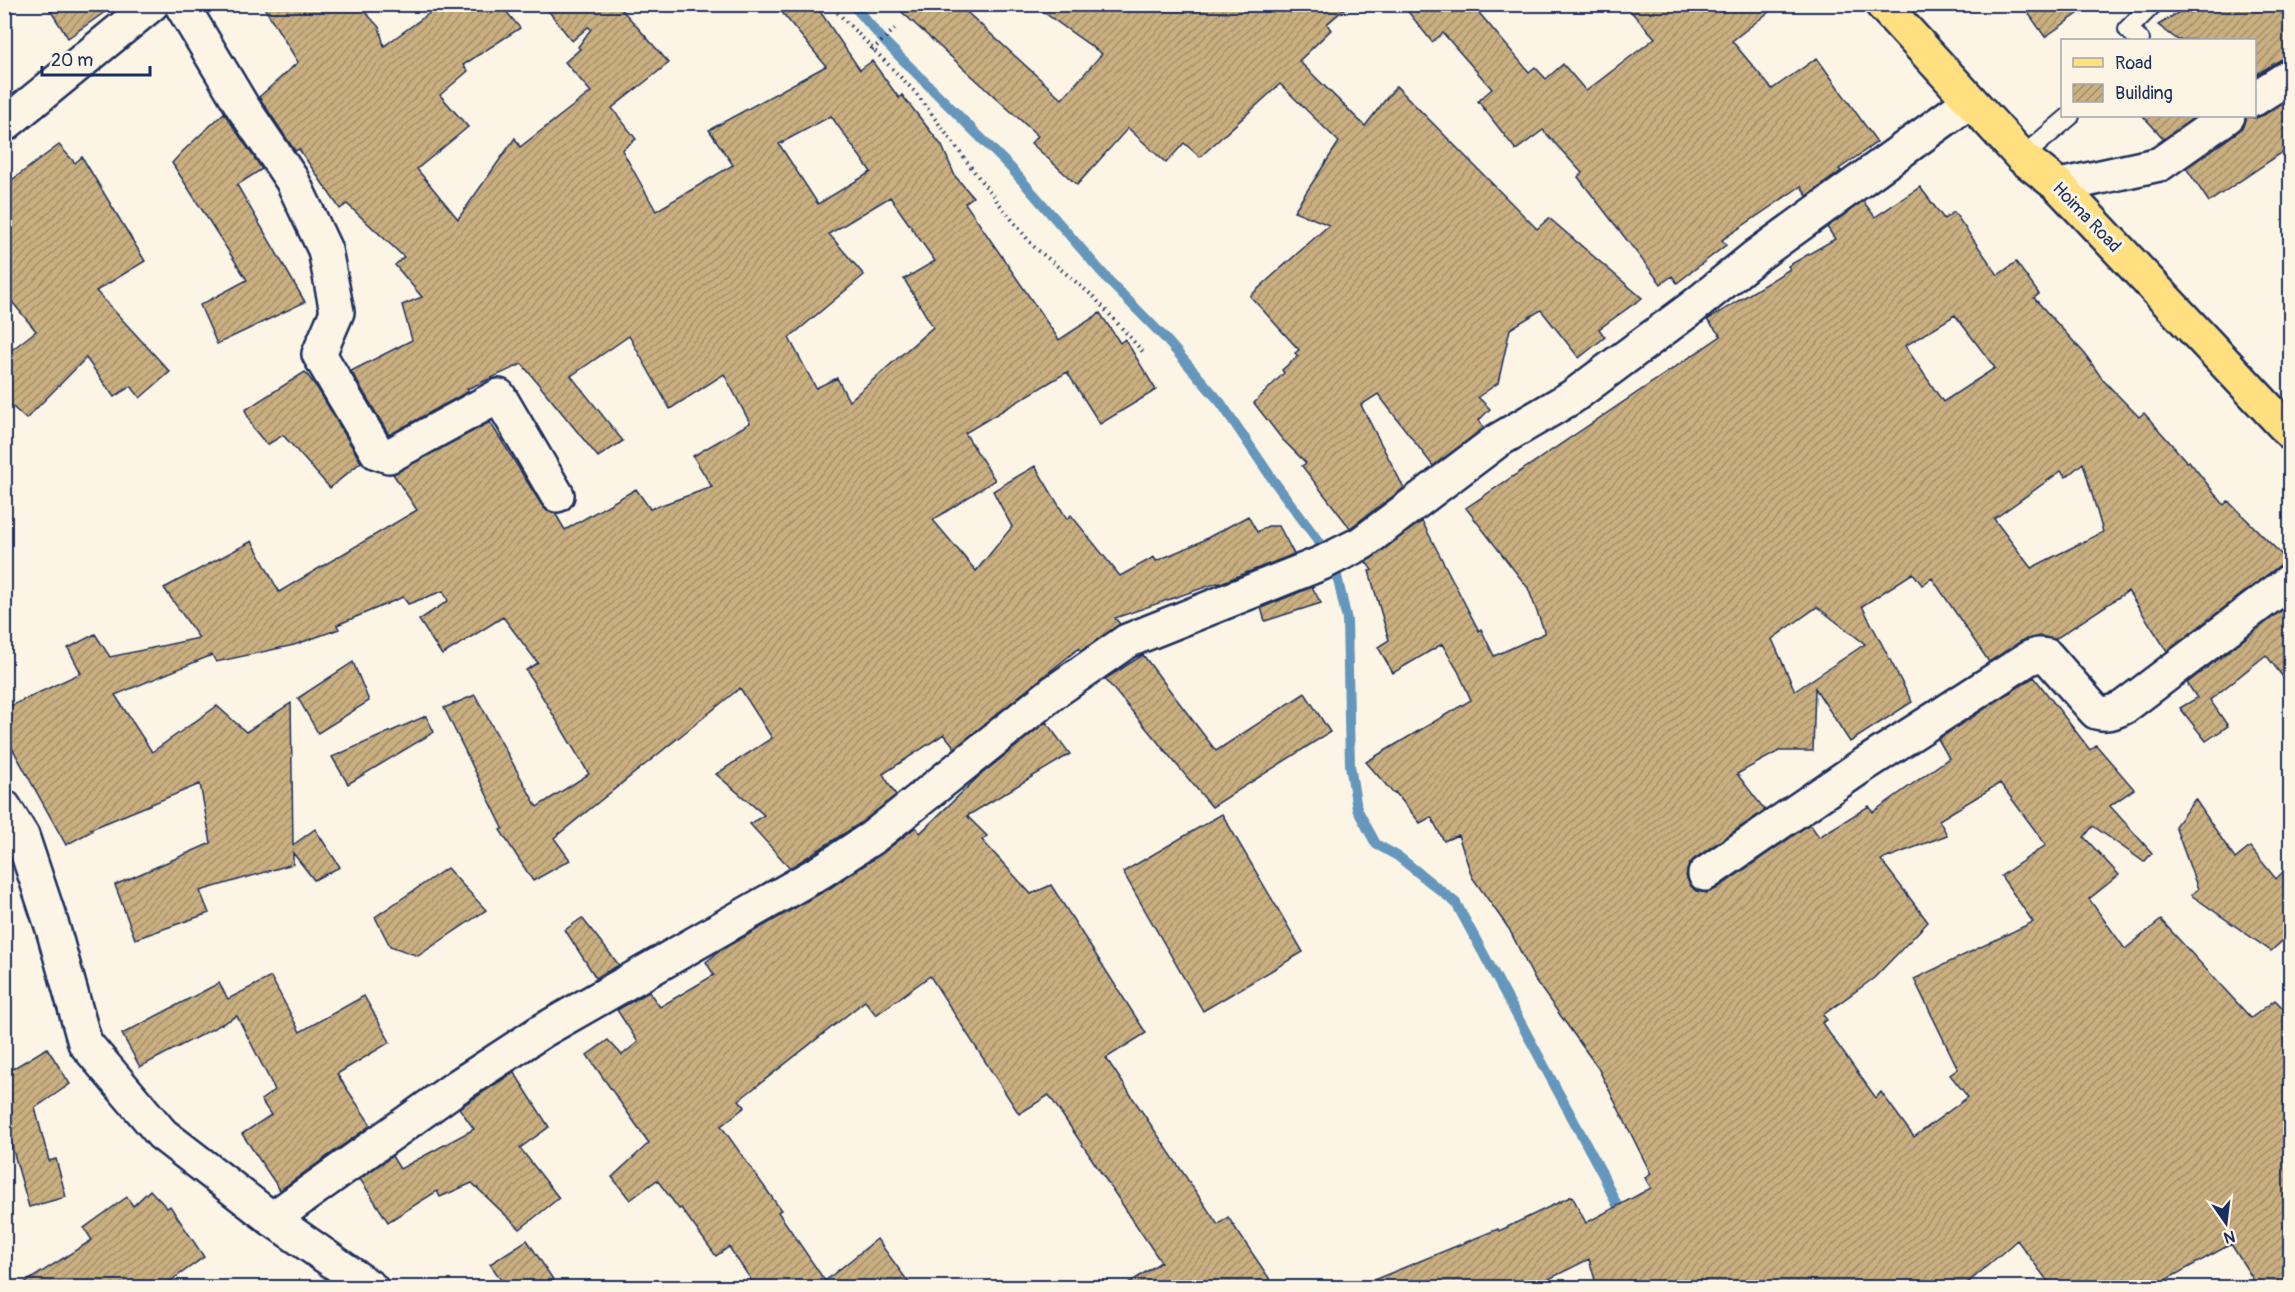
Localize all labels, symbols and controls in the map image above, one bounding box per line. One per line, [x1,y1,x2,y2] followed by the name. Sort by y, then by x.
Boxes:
[42,39,150,77] scale bar
[2061,39,2256,117] legend
[51,49,93,72] text: 20 m
[2115,52,2152,75] text: Road
[2115,82,2173,105] text: Building
[2047,177,2126,257] street label: Hoima Road
[2196,1193,2256,1253] north arrow
[2222,1226,2237,1248] text: N

